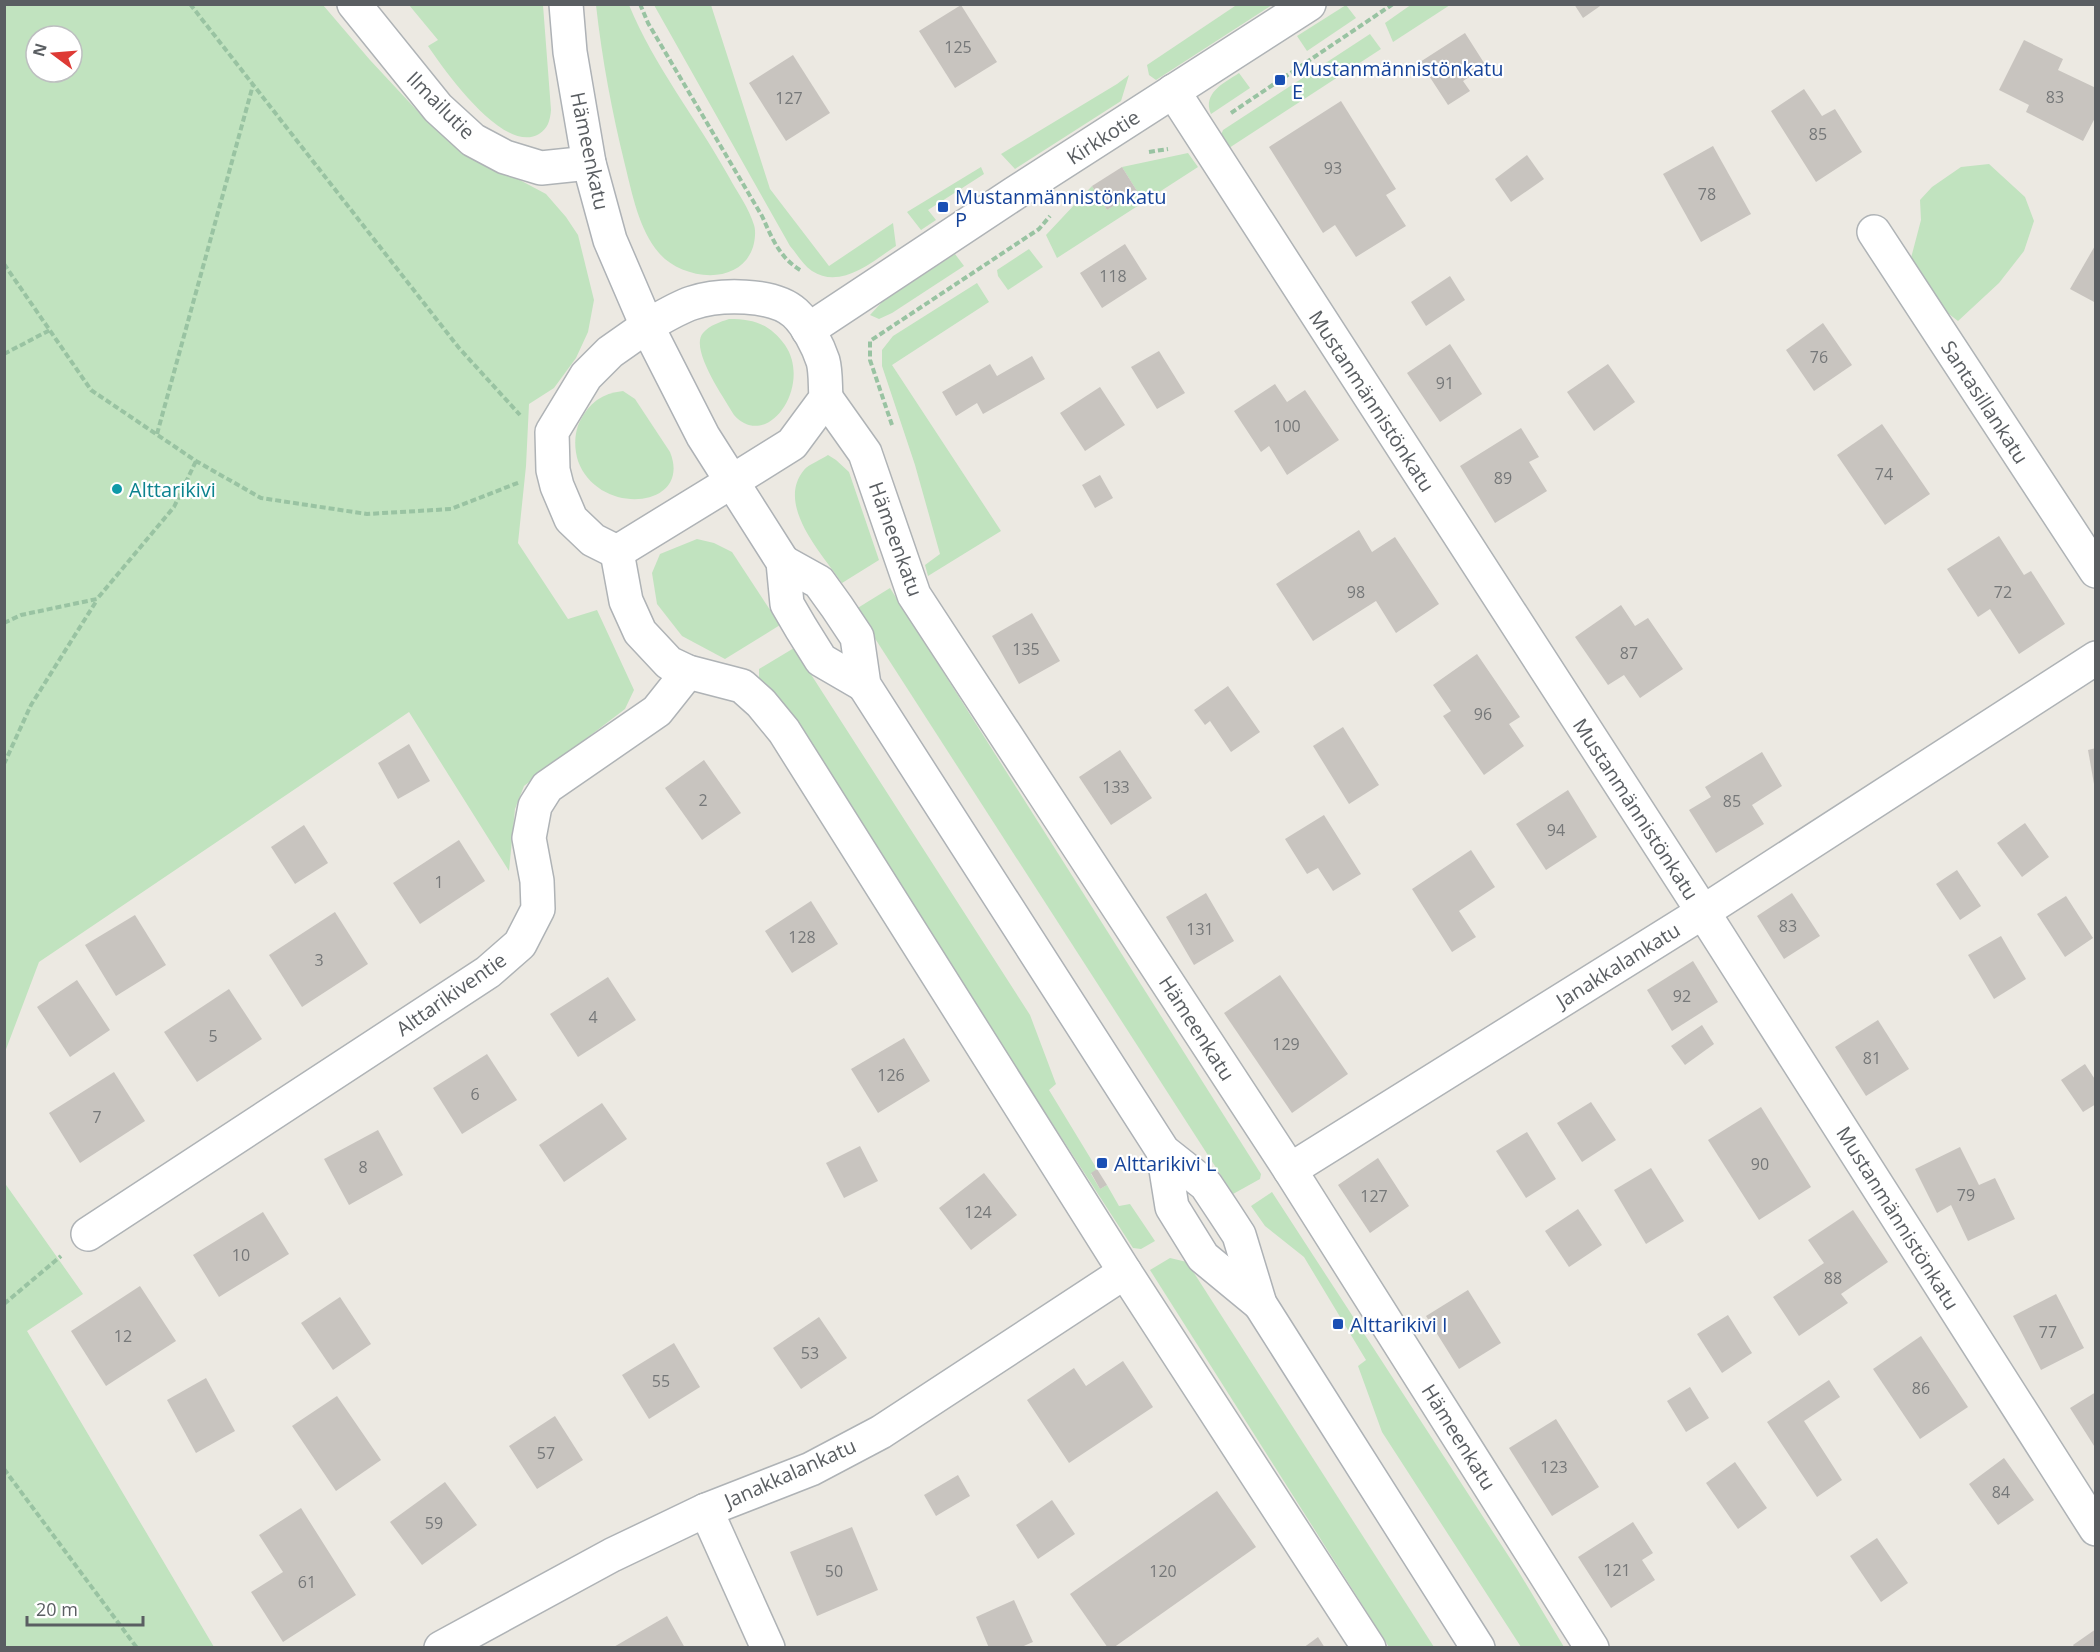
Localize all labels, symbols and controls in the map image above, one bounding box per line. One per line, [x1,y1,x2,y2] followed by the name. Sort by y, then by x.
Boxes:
[24,24,84,84] north arrow
[944,36,972,58] house number: 125
[27,41,52,59] text: N
[1292,55,1503,105] place label: Mustanmännistönkatu E
[401,65,481,145] street label: Ilmailutie
[1273,73,1287,87] marker: Mustanmännistönkatu E
[2046,86,2064,108] house number: 83
[775,87,803,109] house number: 127
[564,89,616,213] street label: Hämeenkatu
[1061,103,1145,171] street label: Kirkkotie
[1809,123,1827,145] house number: 85
[1324,157,1342,179] house number: 93
[955,183,1166,233] place label: Mustanmännistönkatu P
[1698,183,1716,205] house number: 78
[936,200,950,214] marker: Mustanmännistönkatu P
[1099,265,1127,287] house number: 118
[1303,305,1441,497] street label: Mustanmännistönkatu
[1935,335,2035,469] street label: Santasillankatu
[1810,346,1828,368] house number: 76
[1436,372,1454,394] house number: 91
[1273,415,1301,437] house number: 100
[1875,463,1893,485] house number: 74
[1494,467,1512,489] house number: 89
[129,476,216,503] place label: Alttarikivi
[863,478,929,600] street label: Hämeenkatu
[110,482,124,496] marker: Alttarikivi
[1347,581,1365,603] house number: 98
[1994,581,2012,603] house number: 72
[1012,638,1040,660] house number: 135
[1620,642,1638,664] house number: 87
[1474,703,1492,725] house number: 96
[1567,713,1705,905] street label: Mustanmännistönkatu
[1102,776,1130,798] house number: 133
[698,789,708,811] house number: 2
[1723,790,1741,812] house number: 85
[1547,819,1565,841] house number: 94
[434,871,444,893] house number: 1
[1779,915,1797,937] house number: 83
[1549,916,1685,1015] street label: Janakkalankatu
[1186,918,1214,940] house number: 131
[788,926,816,948] house number: 128
[391,946,511,1042] street label: Alttarikiventie
[314,949,324,971] house number: 3
[1153,970,1241,1086] street label: Hämeenkatu
[1673,985,1691,1007] house number: 92
[588,1006,598,1028] house number: 4
[208,1025,218,1047] house number: 5
[1272,1033,1300,1055] house number: 129
[1863,1047,1881,1069] house number: 81
[877,1064,905,1086] house number: 126
[470,1083,480,1105] house number: 6
[92,1106,102,1128] house number: 7
[1831,1121,1965,1315] street label: Mustanmännistönkatu
[1114,1150,1217,1177] place label: Alttarikivi L
[1751,1153,1769,1175] house number: 90
[358,1156,368,1178] house number: 8
[1095,1156,1109,1170] marker: Alttarikivi L
[1957,1184,1975,1206] house number: 79
[1360,1185,1388,1207] house number: 127
[964,1201,992,1223] house number: 124
[232,1244,250,1266] house number: 10
[1824,1267,1842,1289] house number: 88
[1350,1311,1448,1338] place label: Alttarikivi I
[1331,1317,1345,1331] marker: Alttarikivi I
[2039,1321,2057,1343] house number: 77
[114,1325,132,1347] house number: 12
[801,1342,819,1364] house number: 53
[652,1370,670,1392] house number: 55
[1912,1377,1930,1399] house number: 86
[1416,1379,1502,1495] street label: Hämeenkatu
[718,1432,860,1515] street label: Janakkalankatu
[537,1442,555,1464] house number: 57
[1540,1456,1568,1478] house number: 123
[1992,1481,2010,1503] house number: 84
[425,1512,443,1534] house number: 59
[1603,1559,1631,1581] house number: 121
[825,1560,843,1582] house number: 50
[1149,1560,1177,1582] house number: 120
[298,1571,316,1593] house number: 61
[27,1589,142,1627] scale bar
[36,1597,78,1621] text: 20 m

